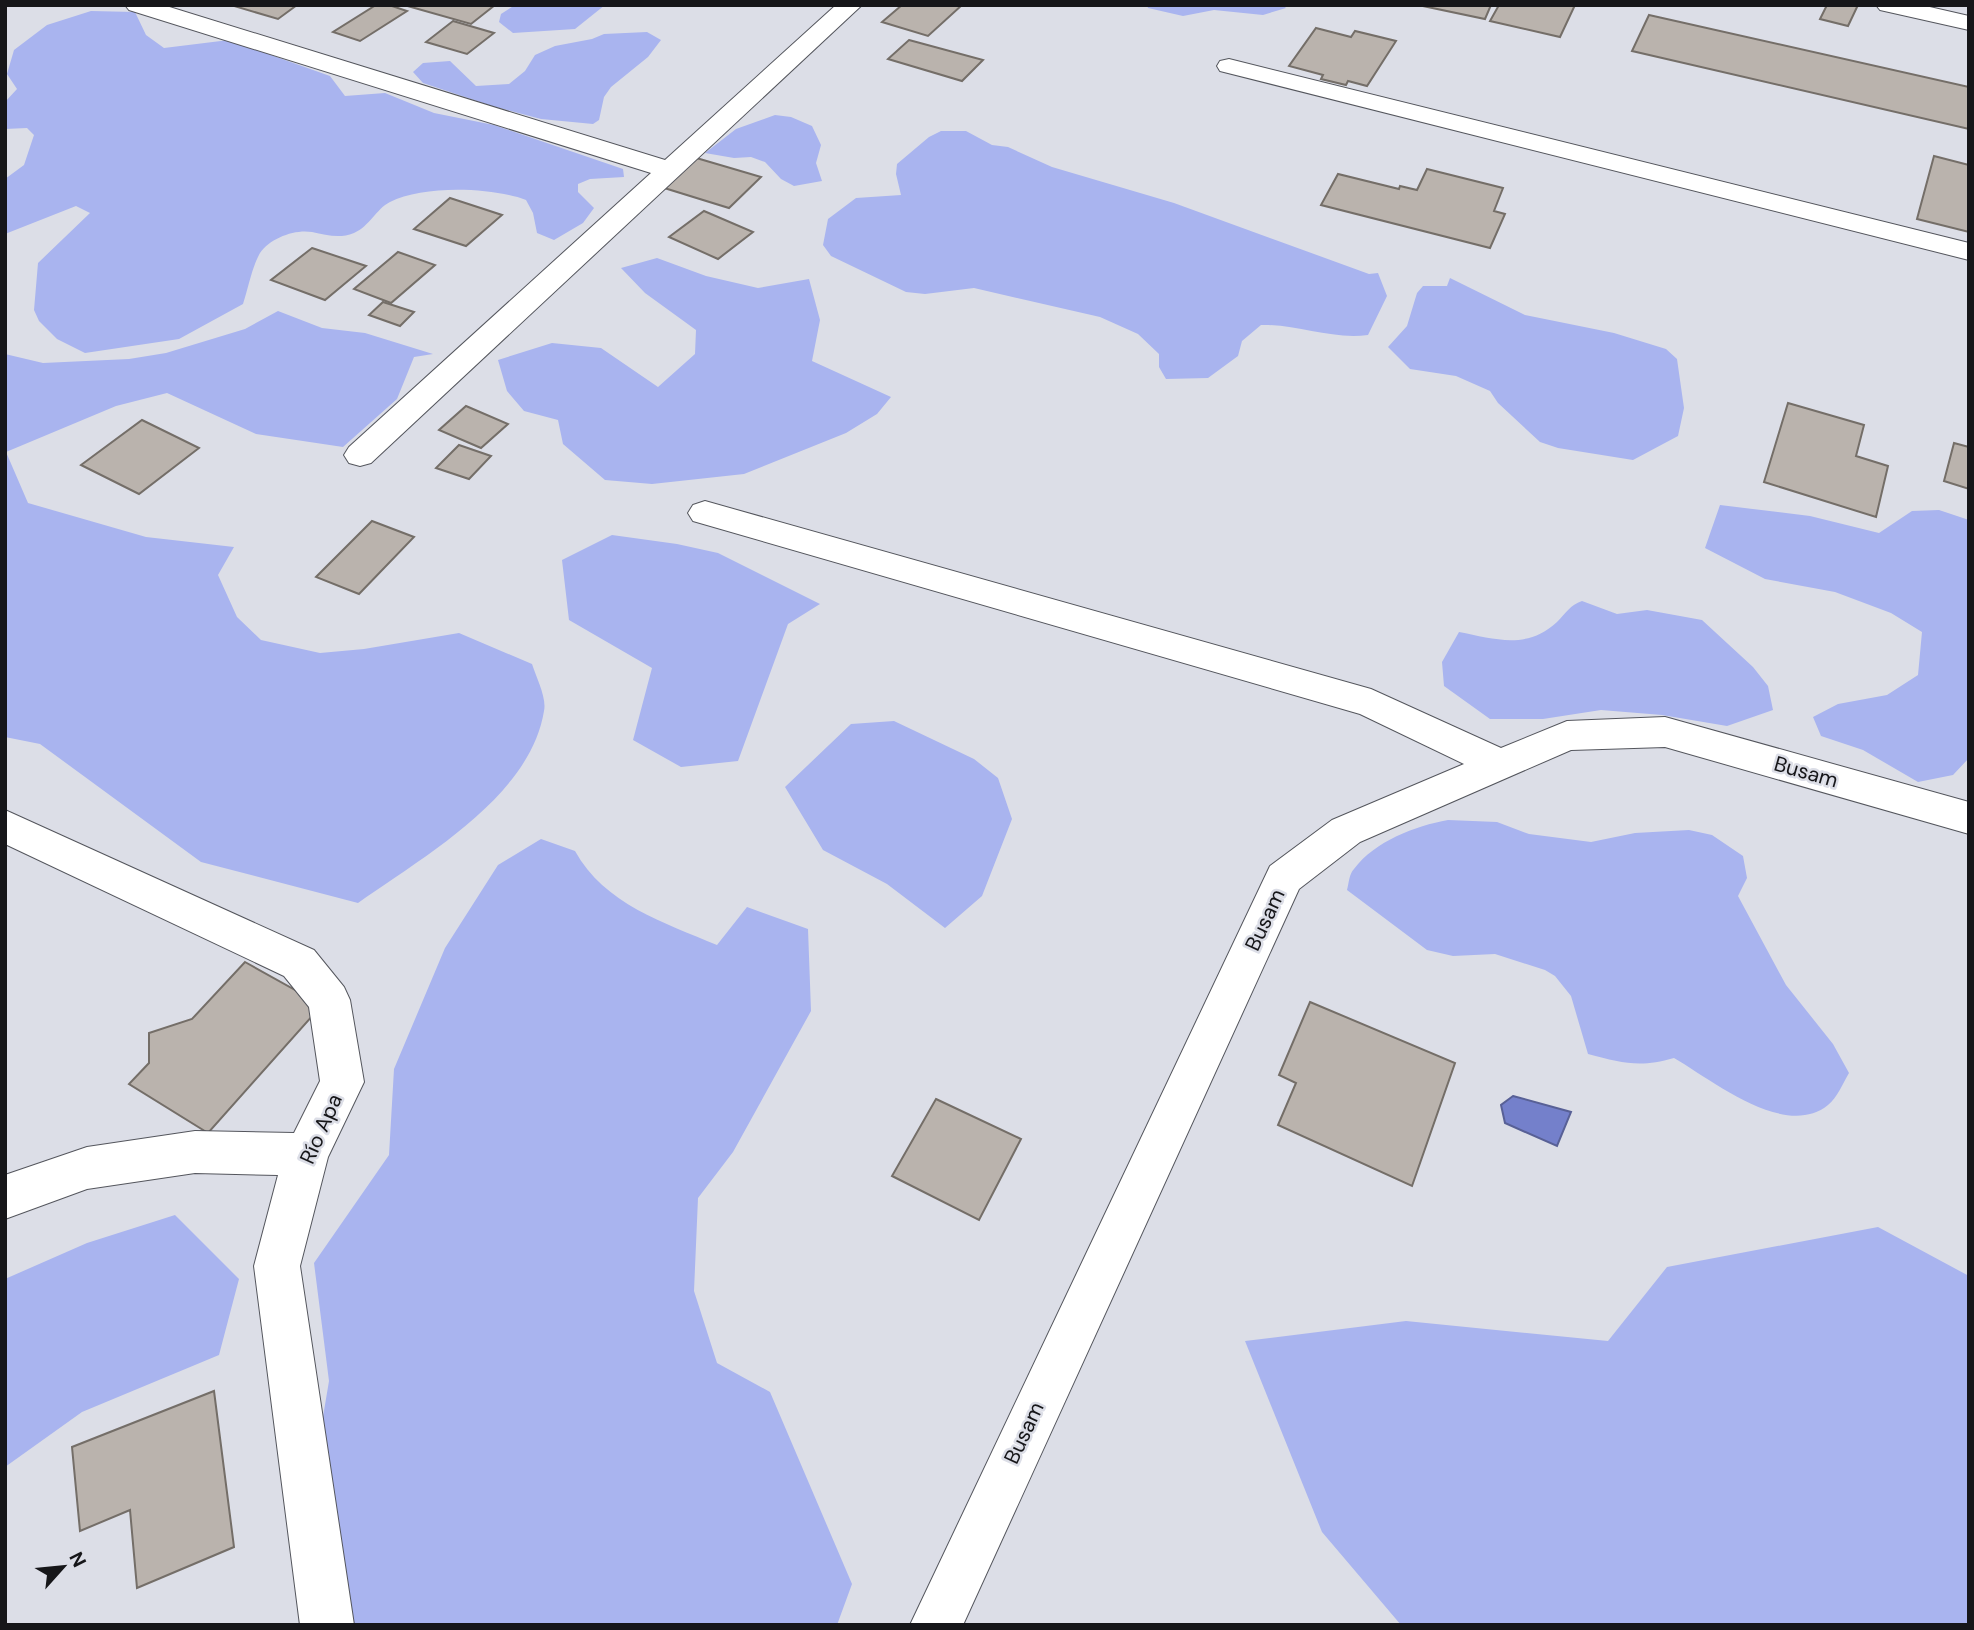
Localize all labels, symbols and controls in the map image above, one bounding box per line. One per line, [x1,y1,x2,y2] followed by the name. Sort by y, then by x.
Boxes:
[1771,750,1841,794] street label: Busam
[1238,884,1292,956] street label: Busam
[293,1090,349,1168] street label: Río Apa
[997,1397,1051,1469] street label: Busam
[28,1532,98,1602] north arrow
[63,1548,92,1571] text: N

